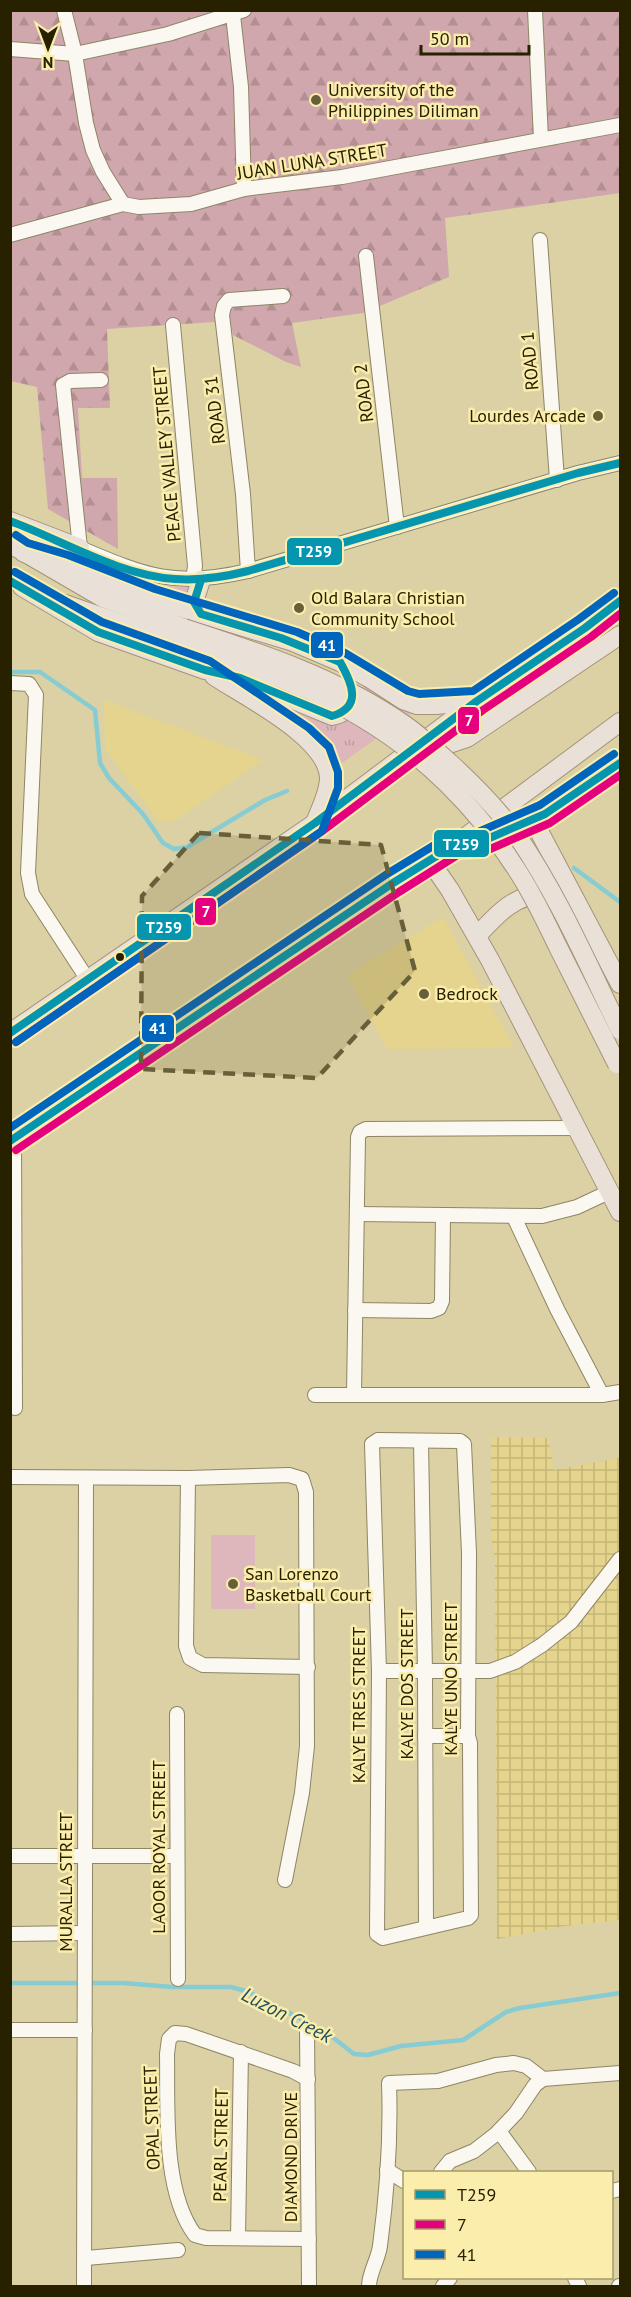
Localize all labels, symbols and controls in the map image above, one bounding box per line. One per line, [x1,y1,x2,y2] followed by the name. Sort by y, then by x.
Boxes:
[18,18,78,78] north arrow
[421,18,529,56] scale bar
[430,27,469,50] text: 50 m
[43,53,53,73] text: N
[328,78,479,122] place label: University of the Philippines Diliman
[309,93,323,107] marker: University of the Philippines Diliman
[234,138,389,185] street label: JUAN LUNA STREET
[515,331,544,391] street label: ROAD 1
[349,363,378,424] street label: ROAD 2
[147,365,186,543] street label: PEACE VALLEY STREET
[199,375,230,445] street label: ROAD 31
[469,404,586,427] place label: Lourdes Arcade
[591,409,605,423] marker: Lourdes Arcade
[286,537,343,566] line badge: T259
[296,541,332,561] text: T259
[311,586,465,630] place label: Old Balara Christian Community School
[292,601,306,615] marker: Old Balara Christian Community School
[310,631,344,659] line badge: 41
[318,635,336,655] text: 41
[457,706,480,735] line badge: 7
[464,710,474,730] text: 7
[433,829,490,858] line badge: T259
[443,834,479,854] text: T259
[194,897,217,926] line badge: 7
[201,901,211,921] text: 7
[136,913,192,941] line badge: T259
[146,917,182,937] text: T259
[114,951,126,963] unlabelled marker
[436,982,498,1005] place label: Bedrock
[417,987,431,1001] marker: Bedrock
[141,1014,175,1043] line badge: 41
[149,1018,167,1038] text: 41
[245,1562,371,1606] place label: San Lorenzo Basketball Court
[226,1577,240,1591] marker: San Lorenzo Basketball Court
[439,1602,462,1756] street label: KALYE UNO STREET
[395,1609,418,1759] street label: KALYE DOS STREET
[347,1627,370,1783] street label: KALYE TRES STREET
[147,1760,170,1934] street label: LAOOR ROYAL STREET
[54,1812,77,1952] street label: MURALLA STREET
[237,1981,338,2049] water label: Luzon Creek
[138,2065,165,2171] street label: OPAL STREET
[208,2088,233,2202] street label: PEARL STREET
[279,2092,302,2222] street label: DIAMOND DRIVE
[403,2171,613,2279] legend
[457,2183,496,2206] text: T259
[457,2213,467,2236] text: 7
[457,2243,477,2266] text: 41

